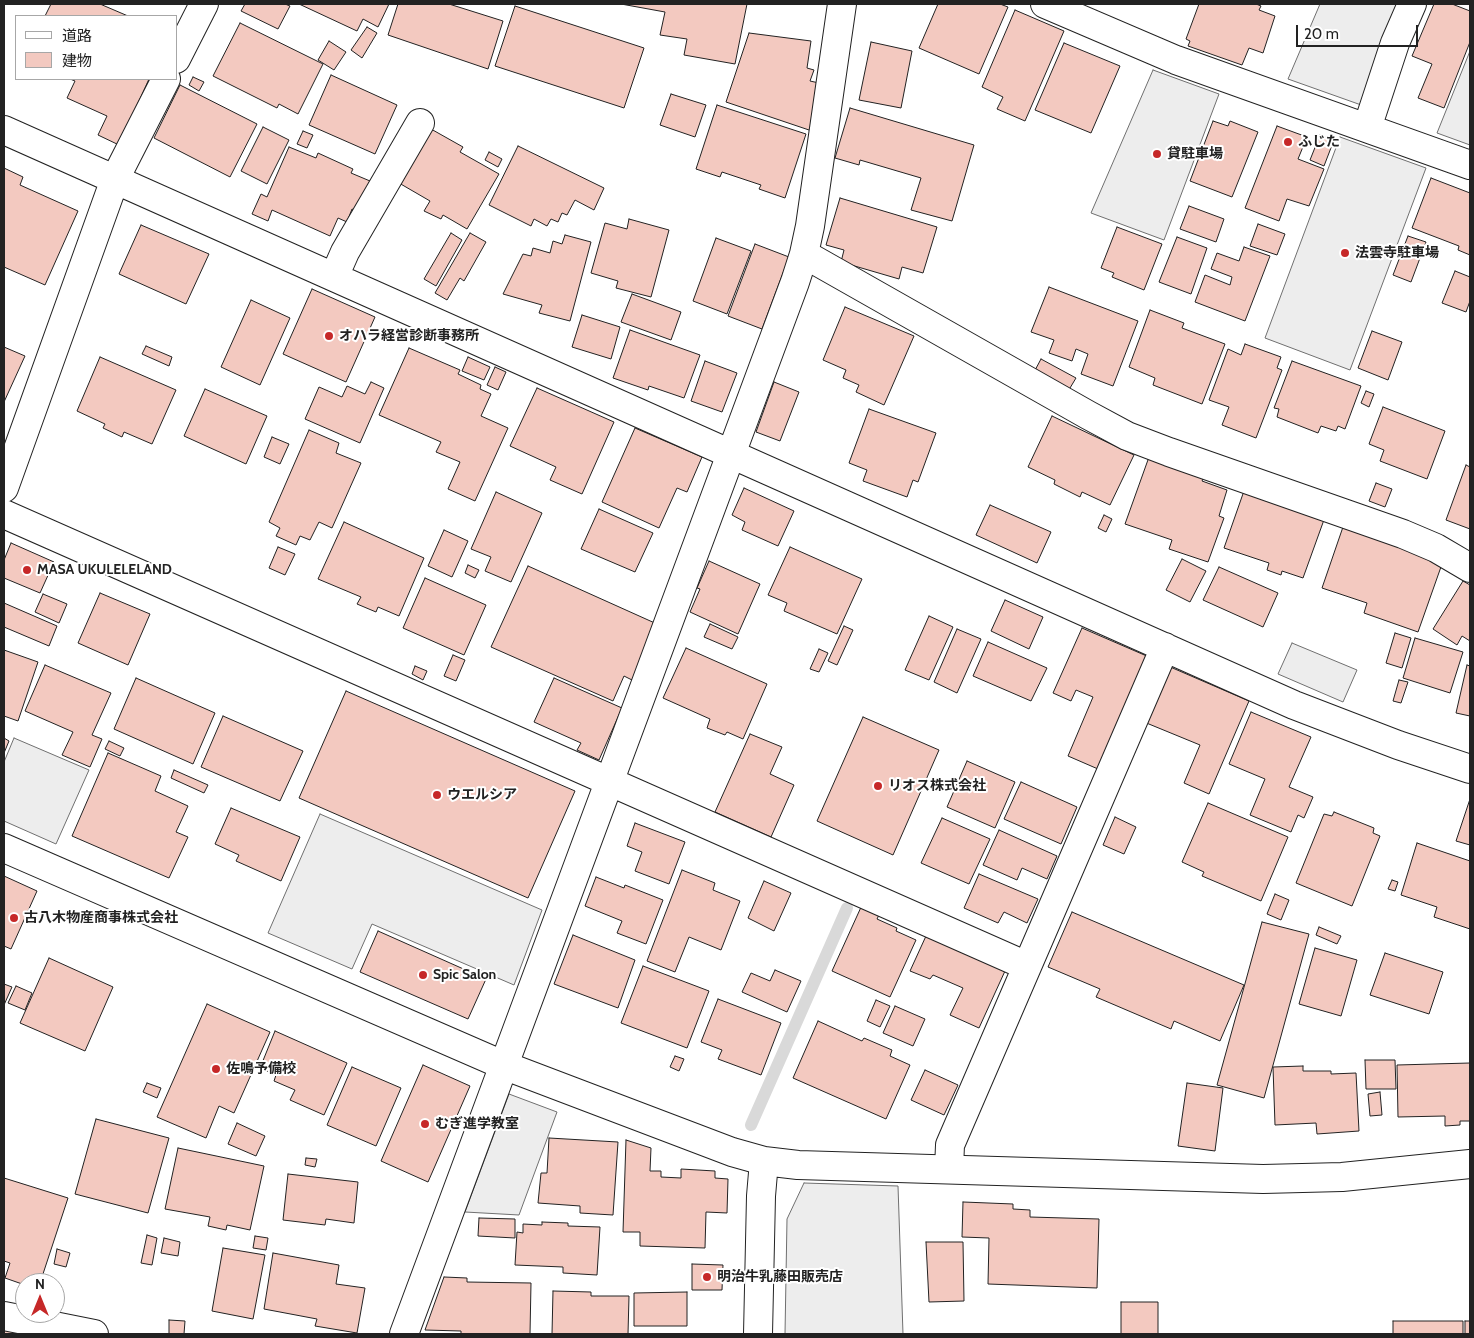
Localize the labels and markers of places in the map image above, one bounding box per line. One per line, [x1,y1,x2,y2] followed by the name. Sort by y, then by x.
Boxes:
[1298,134,1340,150] place label: ふじた
[1282,136,1294,148] marker: ふじた
[1167,146,1223,162] place label: 貸駐車場
[1151,148,1163,160] marker: 貸駐車場
[1355,245,1439,261] place label: 法雲寺駐車場
[1339,247,1351,259] marker: 法雲寺駐車場
[339,328,479,344] place label: オハラ経営診断事務所
[323,330,335,342] marker: オハラ経営診断事務所
[37,562,172,578] place label: MASA UKULELELAND
[21,564,33,576] marker: MASA UKULELELAND
[888,778,986,794] place label: リオス株式会社
[872,780,884,792] marker: リオス株式会社
[447,787,517,803] place label: ウエルシア
[431,789,443,801] marker: ウエルシア
[24,910,178,926] place label: 古八木物産商事株式会社
[8,912,20,924] marker: 古八木物産商事株式会社
[433,967,496,983] place label: Spic Salon
[417,969,429,981] marker: Spic Salon
[226,1061,296,1077] place label: 佐鳴予備校
[210,1063,222,1075] marker: 佐鳴予備校
[435,1116,519,1132] place label: むぎ進学教室
[419,1118,431,1130] marker: むぎ進学教室
[717,1269,843,1285] place label: 明治牛乳藤田販売店
[701,1271,713,1283] marker: 明治牛乳藤田販売店

